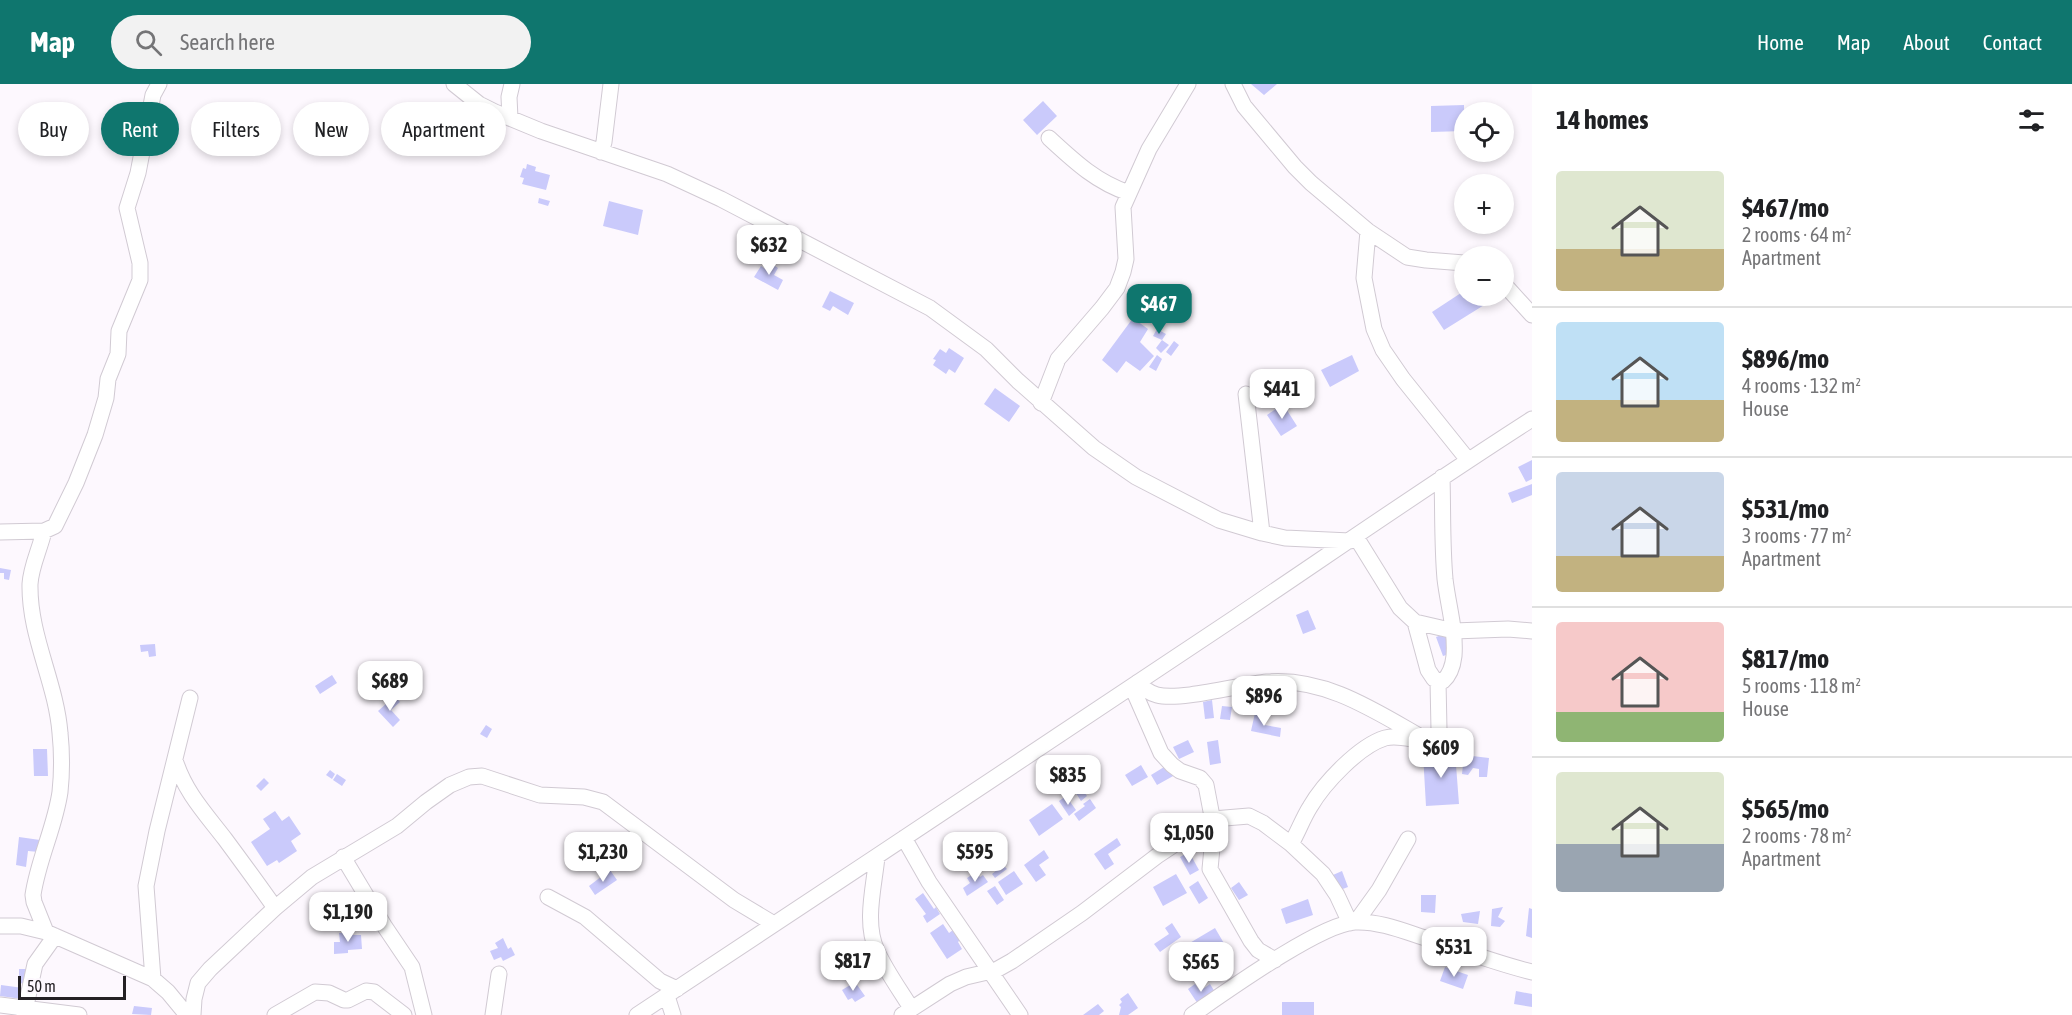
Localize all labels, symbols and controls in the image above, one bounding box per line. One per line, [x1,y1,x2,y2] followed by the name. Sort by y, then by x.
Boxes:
[111,15,531,69] search box
[30,26,75,58] text: Map
[132,26,165,59] icon: search
[180,29,275,55] text: Search here
[1757,30,1804,54] text: Home
[1837,30,1871,54] text: Map
[1904,30,1950,54] text: About
[1983,30,2042,54] text: Contact
[18,102,89,156] chip: Buy
[101,102,179,156] chip: Rent
[191,102,281,156] chip: Filters
[293,102,369,156] chip: New
[381,102,506,156] chip: Apartment
[1454,102,1514,306] map controls
[1454,102,1514,162] button: locate
[2015,104,2048,137] icon: filters
[1556,105,1649,135] text: 14 homes
[1454,174,1514,234] button: +
[1742,193,1829,223] text: $467/mo
[1604,195,1676,267] icon: home
[1742,223,1852,246] text: 2 rooms · 64 m²
[733,225,805,276] pin: $632
[751,233,787,256] text: $632
[1454,246,1514,306] button: −
[1742,246,1821,269] text: Apartment
[1123,284,1195,335] pin: $467
[1141,292,1177,315] text: $467
[1742,344,1829,374] text: $896/mo
[1604,346,1676,418] icon: home
[1246,369,1318,420] pin: $441
[1742,374,1861,397] text: 4 rooms · 132 m²
[1264,377,1300,400] text: $441
[1742,397,1789,420] text: House
[1742,494,1829,524] text: $531/mo
[1604,496,1676,568] icon: home
[1742,524,1852,547] text: 3 rooms · 77 m²
[1742,547,1821,570] text: Apartment
[1742,644,1829,674] text: $817/mo
[1604,646,1676,718] icon: home
[354,661,426,712] pin: $689
[372,669,408,692] text: $689
[1742,674,1861,697] text: 5 rooms · 118 m²
[1228,676,1300,727] pin: $896
[1246,684,1282,707] text: $896
[1742,697,1789,720] text: House
[1405,728,1477,779] pin: $609
[1423,736,1459,759] text: $609
[1032,755,1104,806] pin: $835
[1050,763,1086,786] text: $835
[1742,794,1829,824] text: $565/mo
[1604,796,1676,868] icon: home
[1140,813,1238,864] pin: $1,050
[1164,821,1214,844] text: $1,050
[1742,824,1852,847] text: 2 rooms · 78 m²
[554,832,652,883] pin: $1,230
[939,832,1011,883] pin: $595
[578,840,628,863] text: $1,230
[957,840,993,863] text: $595
[1742,847,1821,870] text: Apartment
[299,892,397,943] pin: $1,190
[323,900,373,923] text: $1,190
[1418,927,1490,978] pin: $531
[1436,935,1472,958] text: $531
[817,941,889,992] pin: $817
[1165,942,1237,993] pin: $565
[835,949,871,972] text: $817
[1183,950,1219,973] text: $565
[18,973,126,1000] scale bar
[27,977,56,995] text: 50 m

